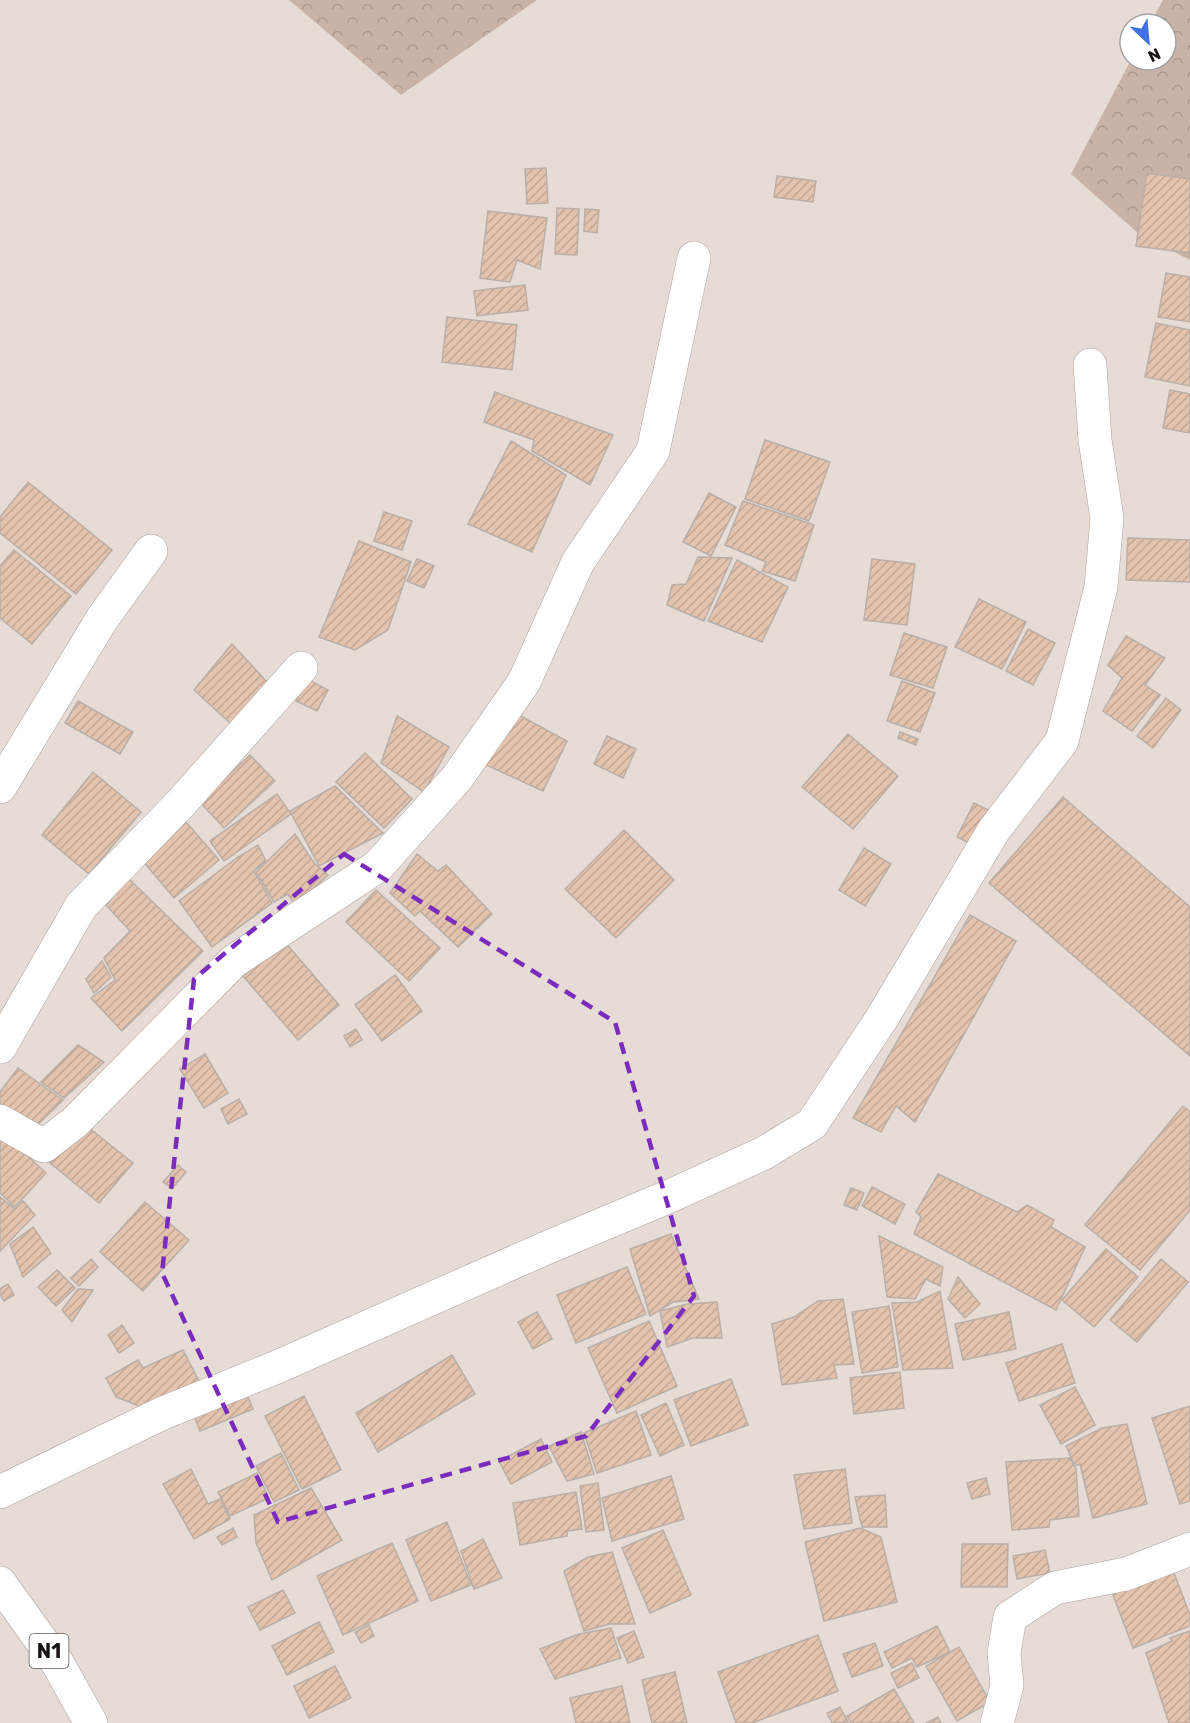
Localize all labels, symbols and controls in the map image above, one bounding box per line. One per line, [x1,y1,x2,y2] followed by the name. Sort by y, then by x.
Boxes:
[1118,12,1178,72] north arrow
[1145,44,1164,66] text: N
[29,1634,68,1668] road number: N1

